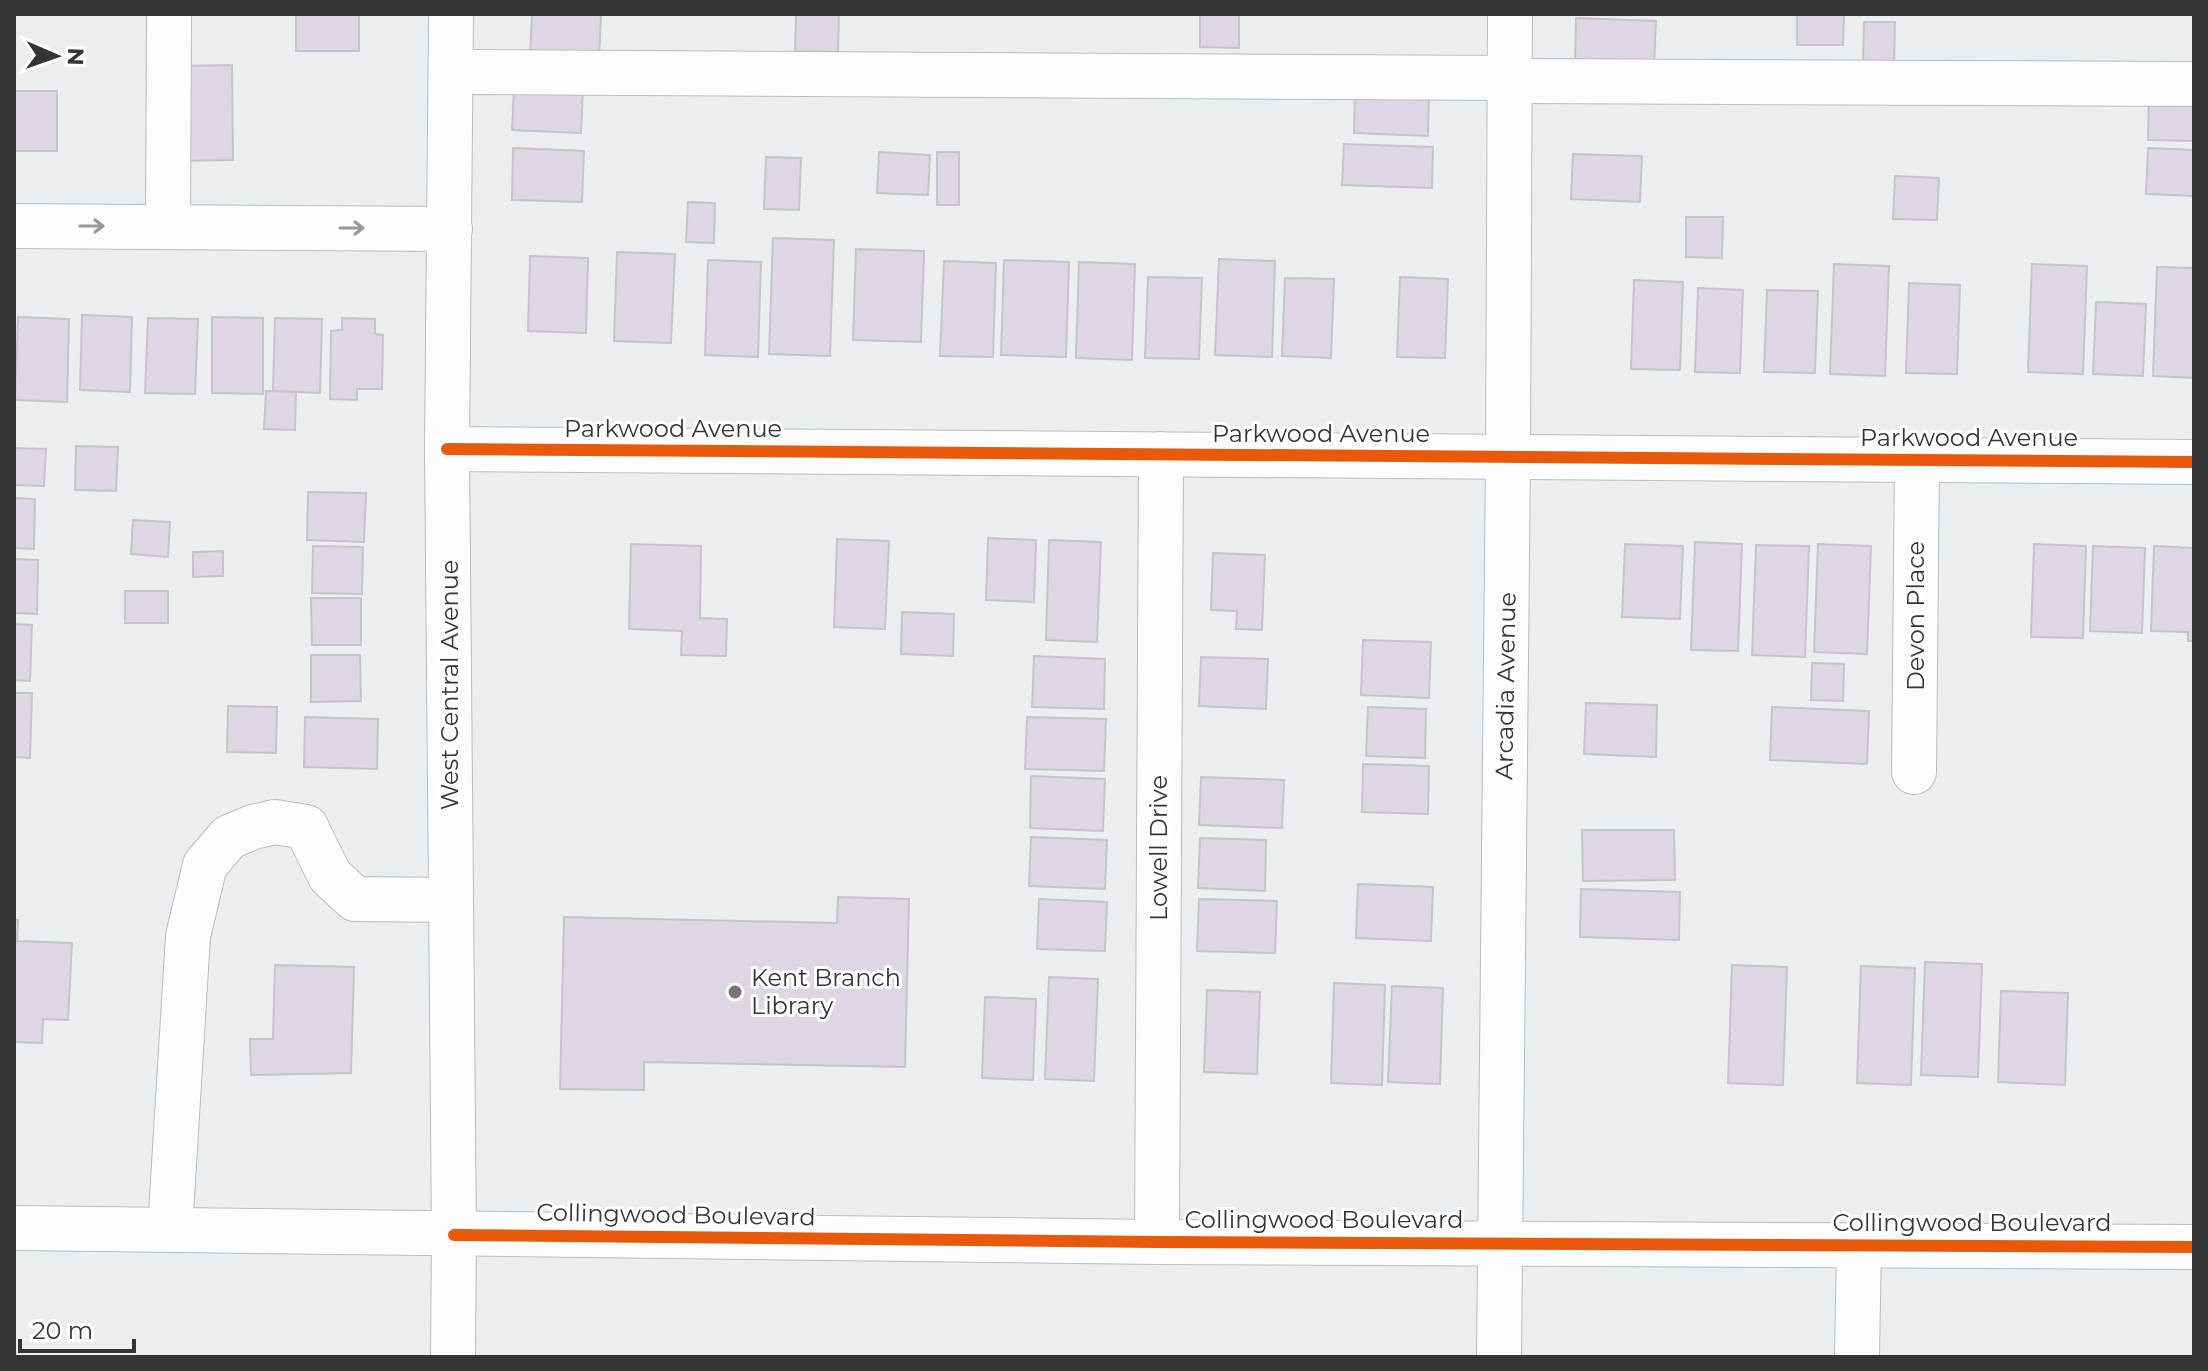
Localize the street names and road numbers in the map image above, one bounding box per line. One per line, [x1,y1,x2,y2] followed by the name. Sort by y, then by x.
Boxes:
[564,414,782,443] street label: Parkwood Avenue
[1212,419,1430,448] street label: Parkwood Avenue
[1860,423,2078,452] street label: Parkwood Avenue
[1901,541,1930,691] street label: Devon Place
[435,560,464,810] street label: West Central Avenue
[1489,592,1522,780] street label: Arcadia Avenue
[1144,775,1173,921] street label: Lowell Drive
[536,1198,816,1231] street label: Collingwood Boulevard
[1184,1205,1464,1234] street label: Collingwood Boulevard
[1832,1208,2112,1237] street label: Collingwood Boulevard

